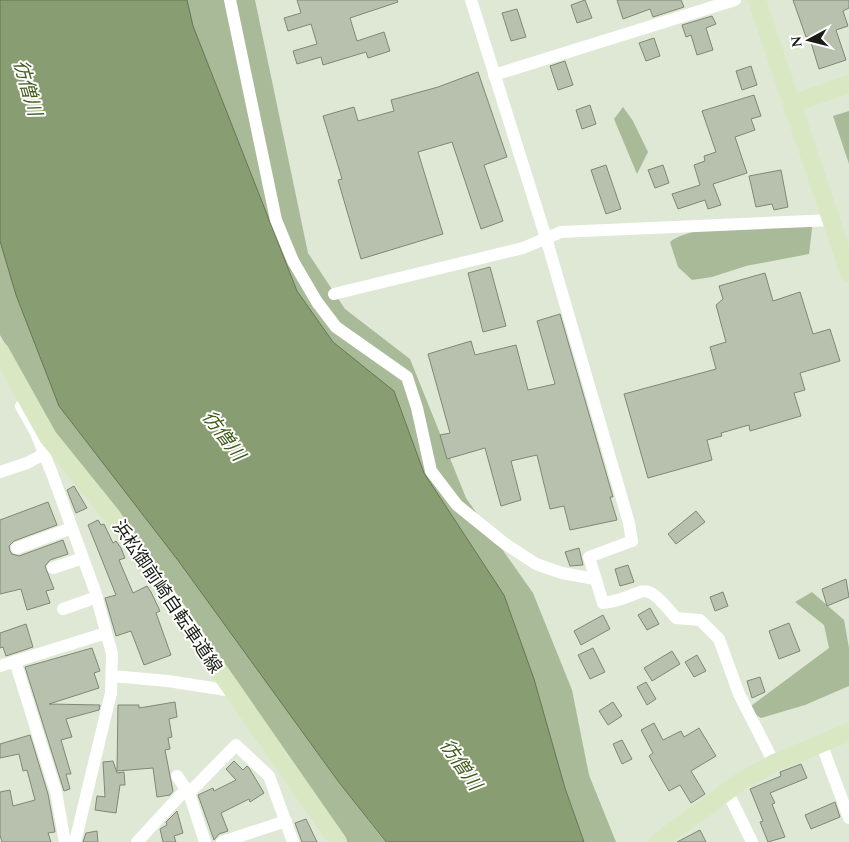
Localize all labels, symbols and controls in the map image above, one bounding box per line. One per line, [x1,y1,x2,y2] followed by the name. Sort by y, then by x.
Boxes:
[784,15,834,65] north arrow
[785,35,808,48] text: N
[5,57,49,121] water label: 彷僧川
[194,405,253,469] water label: 彷僧川
[105,515,229,679] street label: 浜松御前崎自転車道線
[432,733,489,798] water label: 彷僧川

